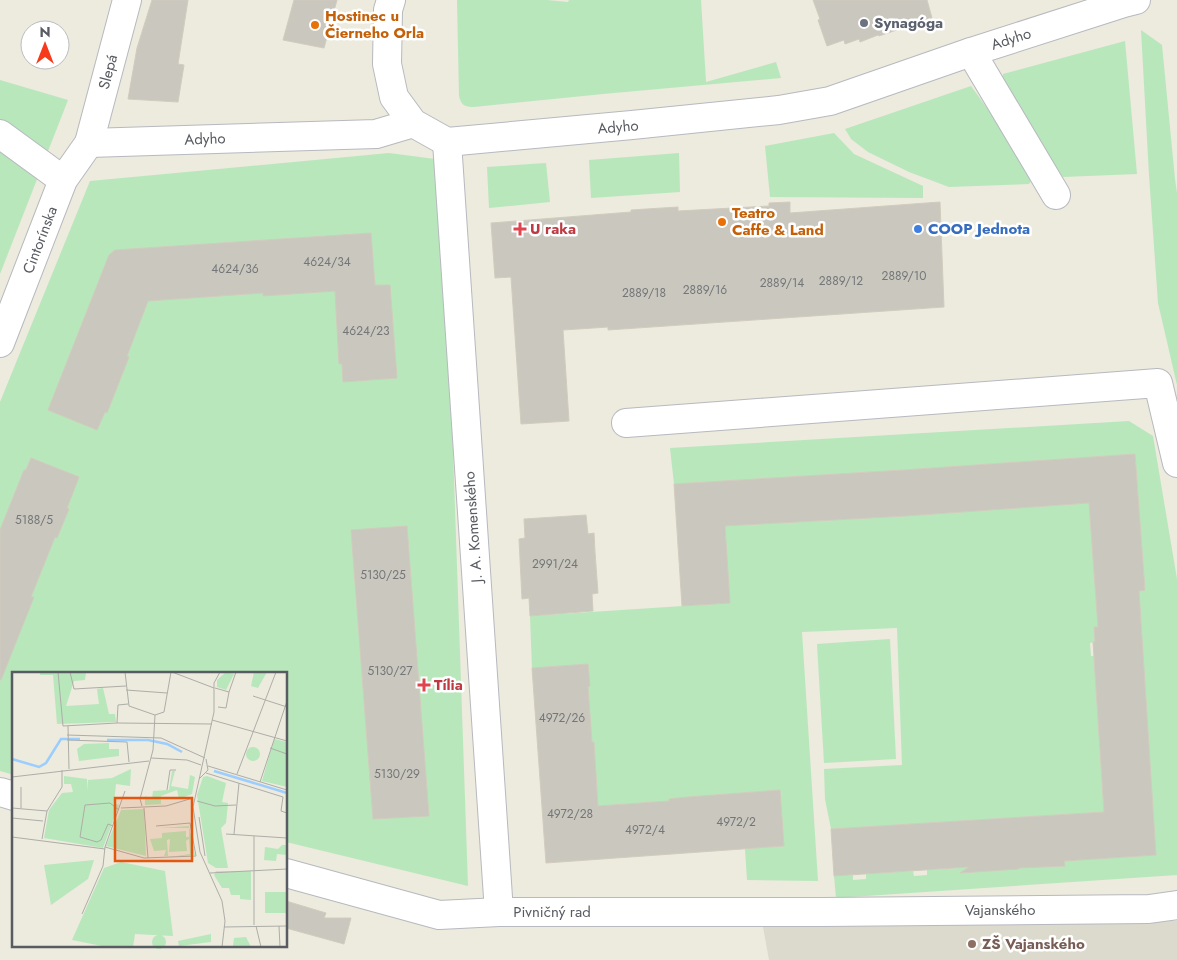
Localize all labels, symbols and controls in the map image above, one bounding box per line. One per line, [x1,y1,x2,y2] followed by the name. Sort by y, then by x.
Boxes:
[325,5,424,44] place label: Hostinec u Čierneho Orla
[874,12,943,34] place label: Synagóga
[858,17,870,29] marker: Synagóga
[309,19,321,31] marker: Hostinec u Čierneho Orla
[20,20,70,70] north arrow
[39,22,51,42] text: N
[988,22,1034,56] street label: Adyho
[93,52,123,92] street label: Slepá
[597,114,639,140] street label: Adyho
[184,127,226,151] street label: Adyho
[732,202,824,241] place label: Teatro Caffe & Land
[17,203,63,277] street label: Cintorínska
[716,216,728,228] marker: Teatro Caffe & Land
[530,218,576,240] place label: U raka
[928,218,1030,240] place label: COOP Jednota
[514,223,526,235] marker: U raka
[912,223,924,235] marker: COOP Jednota
[303,253,351,271] house number: 4624/34
[211,260,259,278] house number: 4624/36
[882,267,926,285] house number: 2889/10
[819,272,863,290] house number: 2889/12
[760,274,804,292] house number: 2889/14
[683,281,727,299] house number: 2889/16
[622,284,666,302] house number: 2889/18
[342,322,390,340] house number: 4624/23
[458,471,488,585] street label: J. A. Komenského
[15,511,53,529] house number: 5188/5
[532,555,578,573] house number: 2991/24
[360,566,406,584] house number: 5130/25
[367,662,413,680] house number: 5130/27
[12,672,288,948] inset map
[434,674,463,696] place label: Tília
[418,679,430,691] marker: Tília
[539,709,585,727] house number: 4972/26
[374,765,420,783] house number: 5130/29
[547,805,593,823] house number: 4972/28
[716,813,756,831] house number: 4972/2
[625,821,665,839] house number: 4972/4
[965,899,1035,921] street label: Vajanského
[513,901,591,923] street label: Pivničný rad
[982,933,1085,955] place label: ZŠ Vajanského
[966,938,978,950] marker: ZŠ Vajanského

